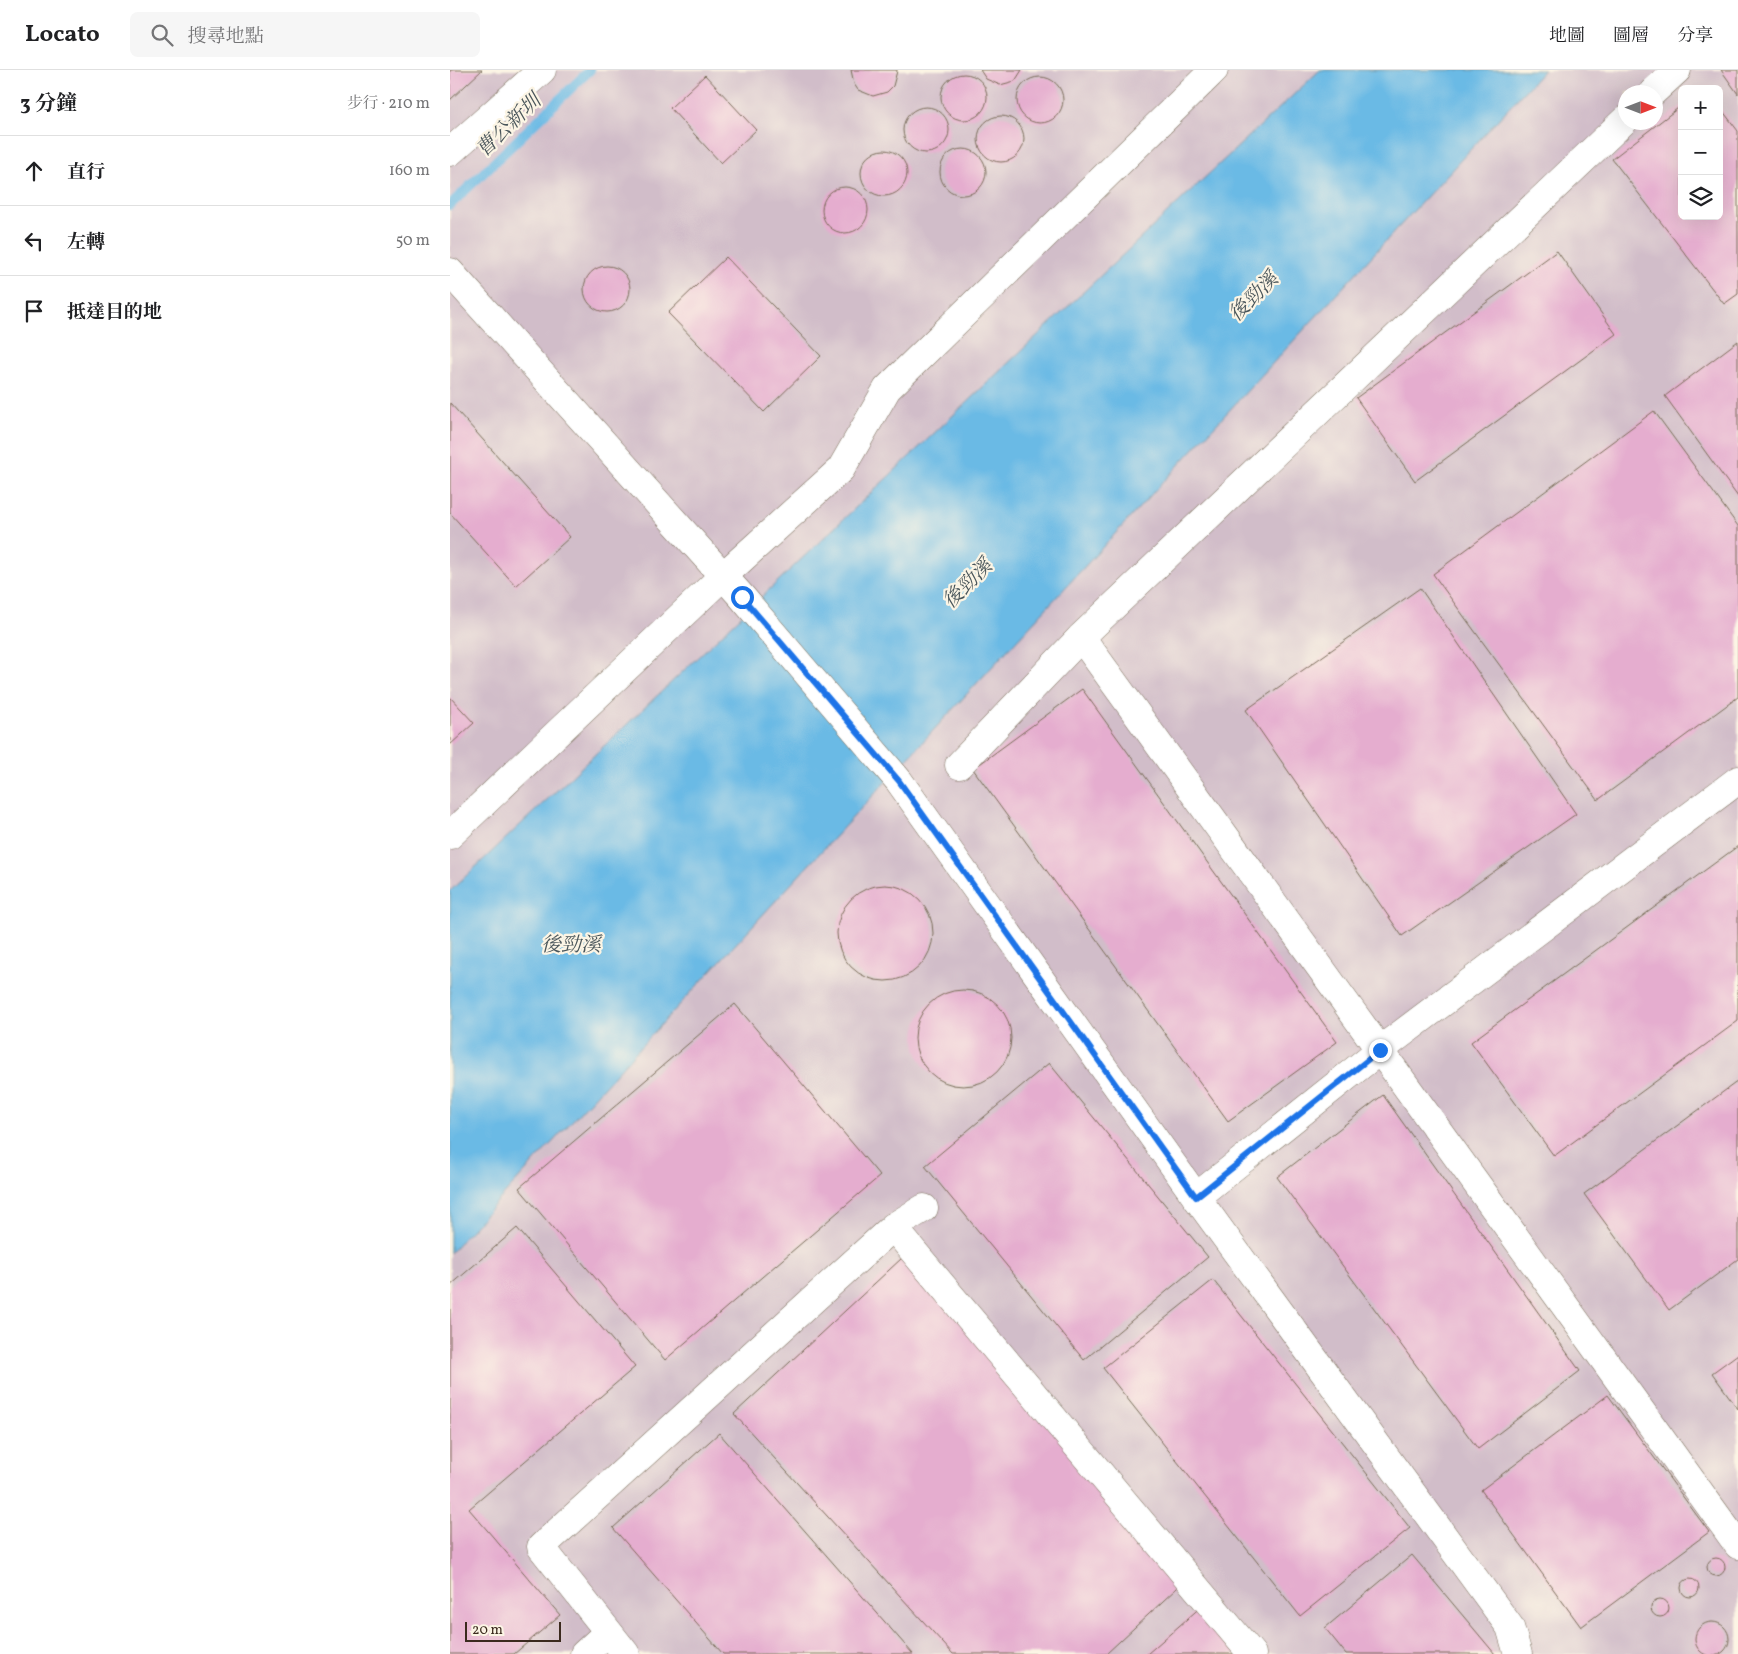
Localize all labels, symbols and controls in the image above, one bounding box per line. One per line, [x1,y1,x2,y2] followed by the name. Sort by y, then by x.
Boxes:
[130,12,480,57] search box
[25,18,100,52] text: Locato
[148,21,176,49] icon: search
[188,24,264,50] text: 搜尋地點
[1549,24,1585,49] text: 地圖
[1613,24,1649,49] text: 圖層
[1677,24,1713,49] text: 分享
[1618,85,1663,130] north arrow
[1678,85,1723,220] map controls
[1678,85,1723,130] button: +
[471,86,550,164] water label: 曹公新圳
[20,90,77,119] text: 3 分鐘
[347,93,430,115] text: 步行 · 210 m
[1678,130,1723,175] button: −
[20,157,48,185] icon: ahead
[67,160,105,186] text: 直行
[389,160,430,182] text: 160 m
[1678,175,1723,220] button: layers
[20,227,48,255] icon: left
[67,230,105,256] text: 左轉
[396,230,430,252] text: 50 m
[1223,265,1287,329] water label: 後勁溪
[20,297,48,325] icon: arrive
[67,300,162,326] text: 抵達目的地
[937,552,1001,616] water label: 後勁溪
[731,586,754,609] route start
[541,932,603,960] water label: 後勁溪
[1369,1039,1392,1062] route end
[465,1619,561,1642] scale bar
[472,1621,503,1640] text: 20 m

